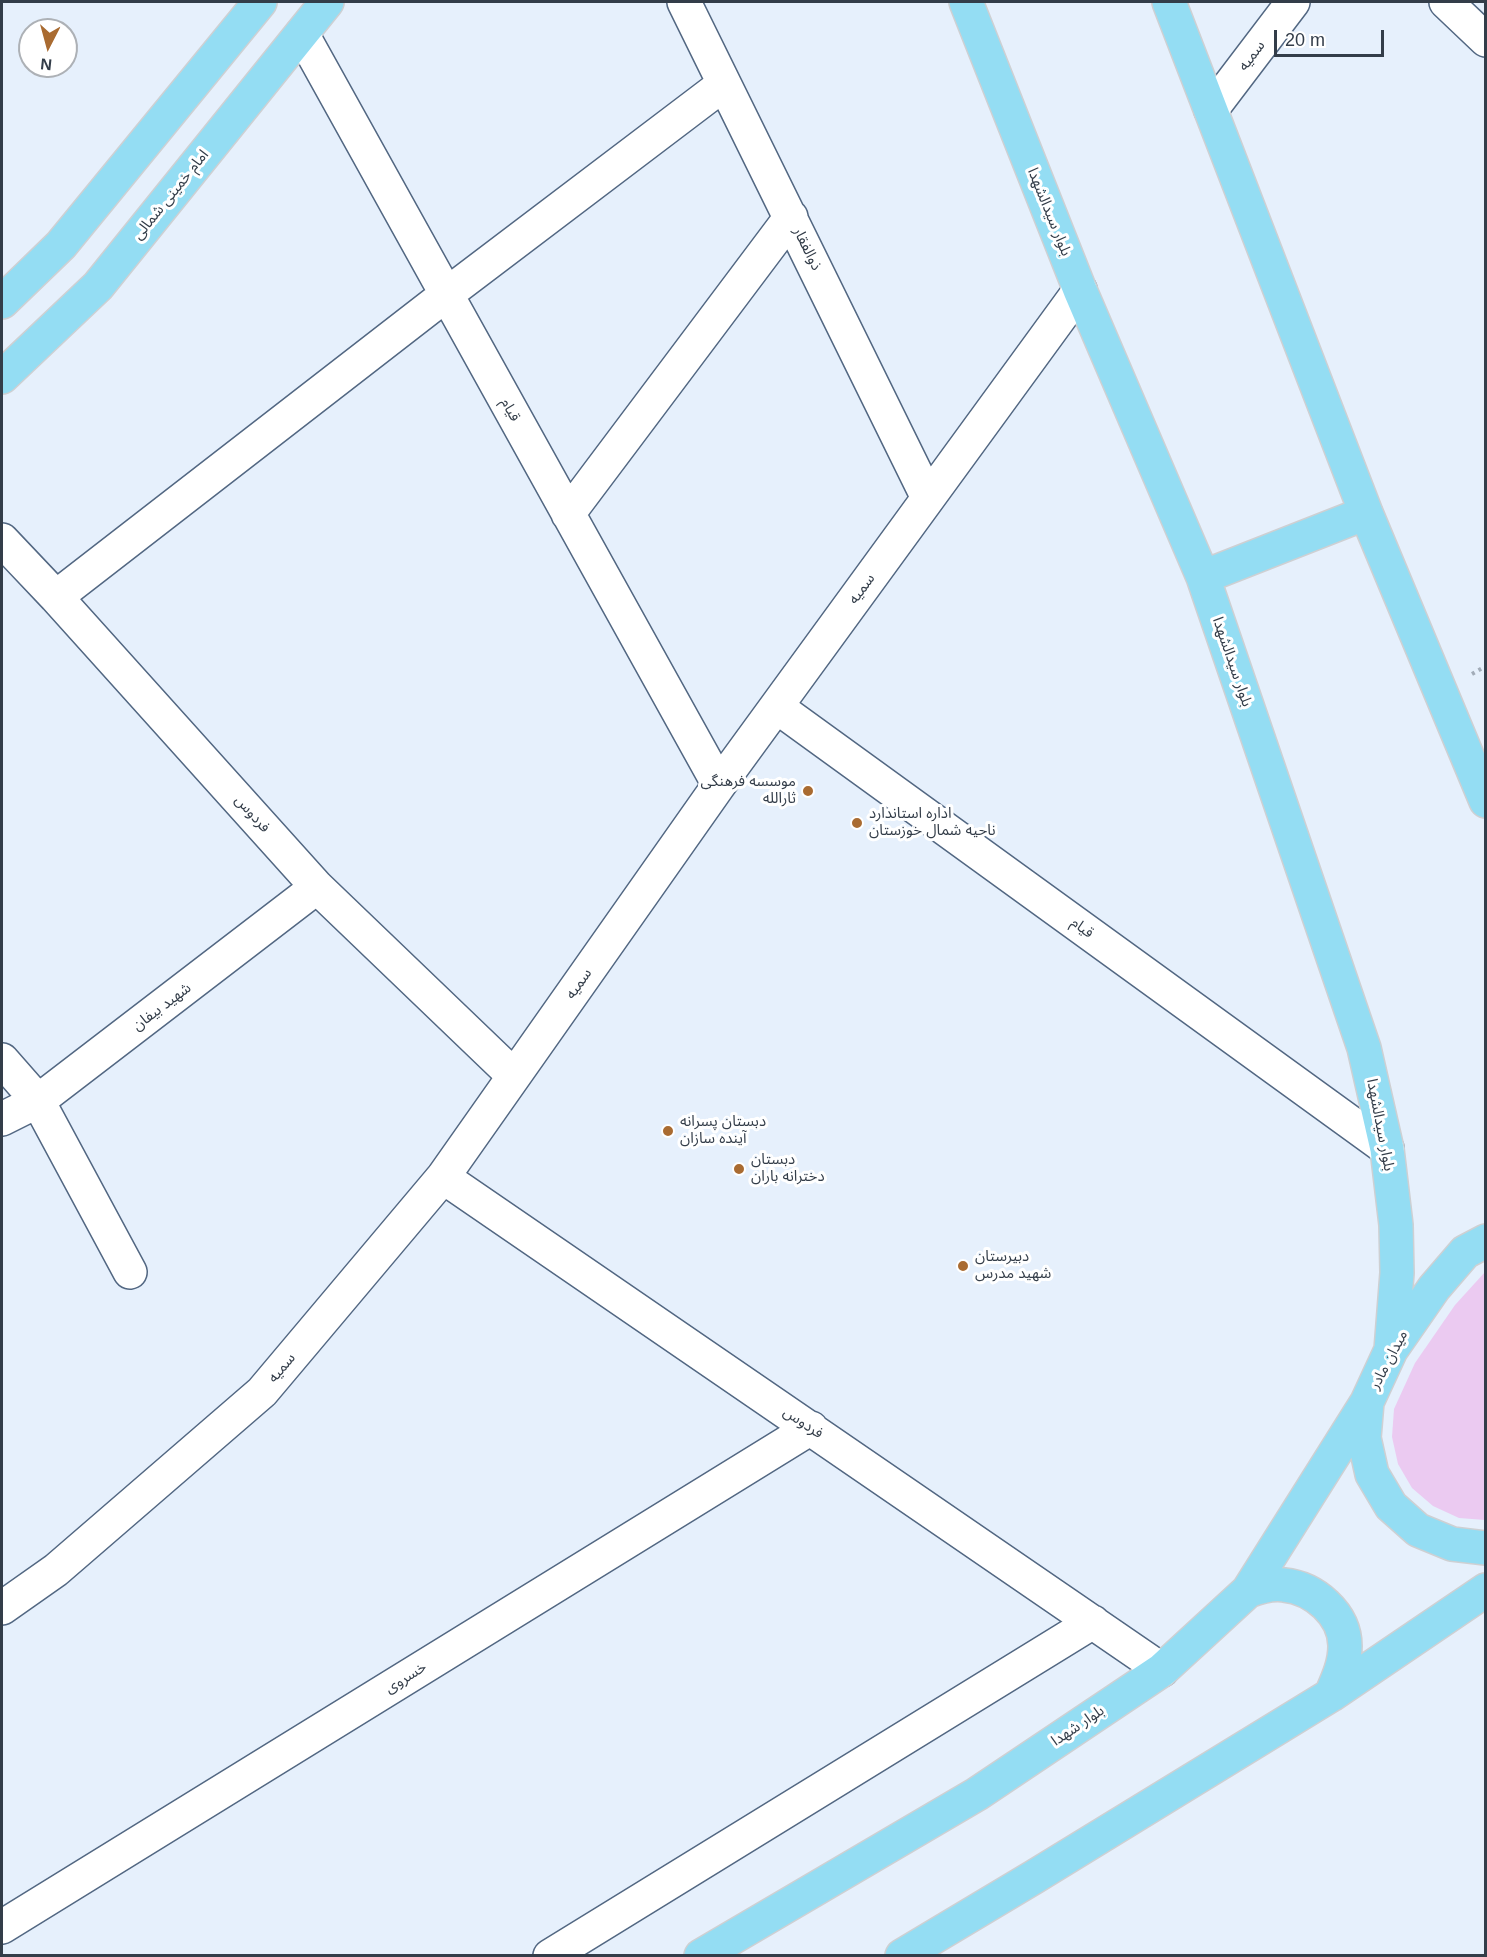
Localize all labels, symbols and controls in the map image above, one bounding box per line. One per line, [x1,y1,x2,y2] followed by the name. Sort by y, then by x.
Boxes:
[18,18,78,78] north arrow
[1277,18,1386,56] scale bar
[1285,30,1325,50] text: 20 m
[1235,37,1269,75] street label: سمیه
[40,55,53,73] text: N
[129,146,213,244] street label: امام خمینی شمالی
[1023,165,1075,259] street label: بلوار سیدالشهدا
[789,224,825,274] street label: ذوالفقار
[496,395,524,425] street label: قیام
[845,570,879,608] street label: سمیه
[1208,615,1256,709] street label: بلوار سیدالشهدا
[701,773,796,808] place label: موسسه فرهنگی ثارالله
[801,784,815,798] marker: موسسه فرهنگی ثارالله
[231,792,273,836] street label: فردوس
[869,805,996,840] place label: اداره استاندارد ناحیه شمال خوزستان
[850,816,864,830] marker: اداره استاندارد ناحیه شمال خوزستان
[1067,914,1097,942] street label: قیام
[562,965,596,1003] street label: سمیه
[129,979,195,1035] street label: شهید بیفان
[1362,1077,1398,1173] street label: بلوار سیدالشهدا
[680,1113,766,1148] place label: دبستان پسرانه آینده سازان
[661,1124,675,1138] marker: دبستان پسرانه آینده سازان
[751,1151,825,1186] place label: دبستان دخترانه باران
[732,1162,746,1176] marker: دبستان دخترانه باران
[975,1248,1051,1283] place label: دبیرستان شهید مدرس
[956,1259,970,1273] marker: دبیرستان شهید مدرس
[1366,1327,1412,1393] street label: میدان مادر
[264,1349,300,1387] street label: سمیه
[780,1403,826,1443] street label: فردوس
[382,1658,430,1698] street label: خسروی
[1048,1702,1108,1750] street label: بلوار شهدا

